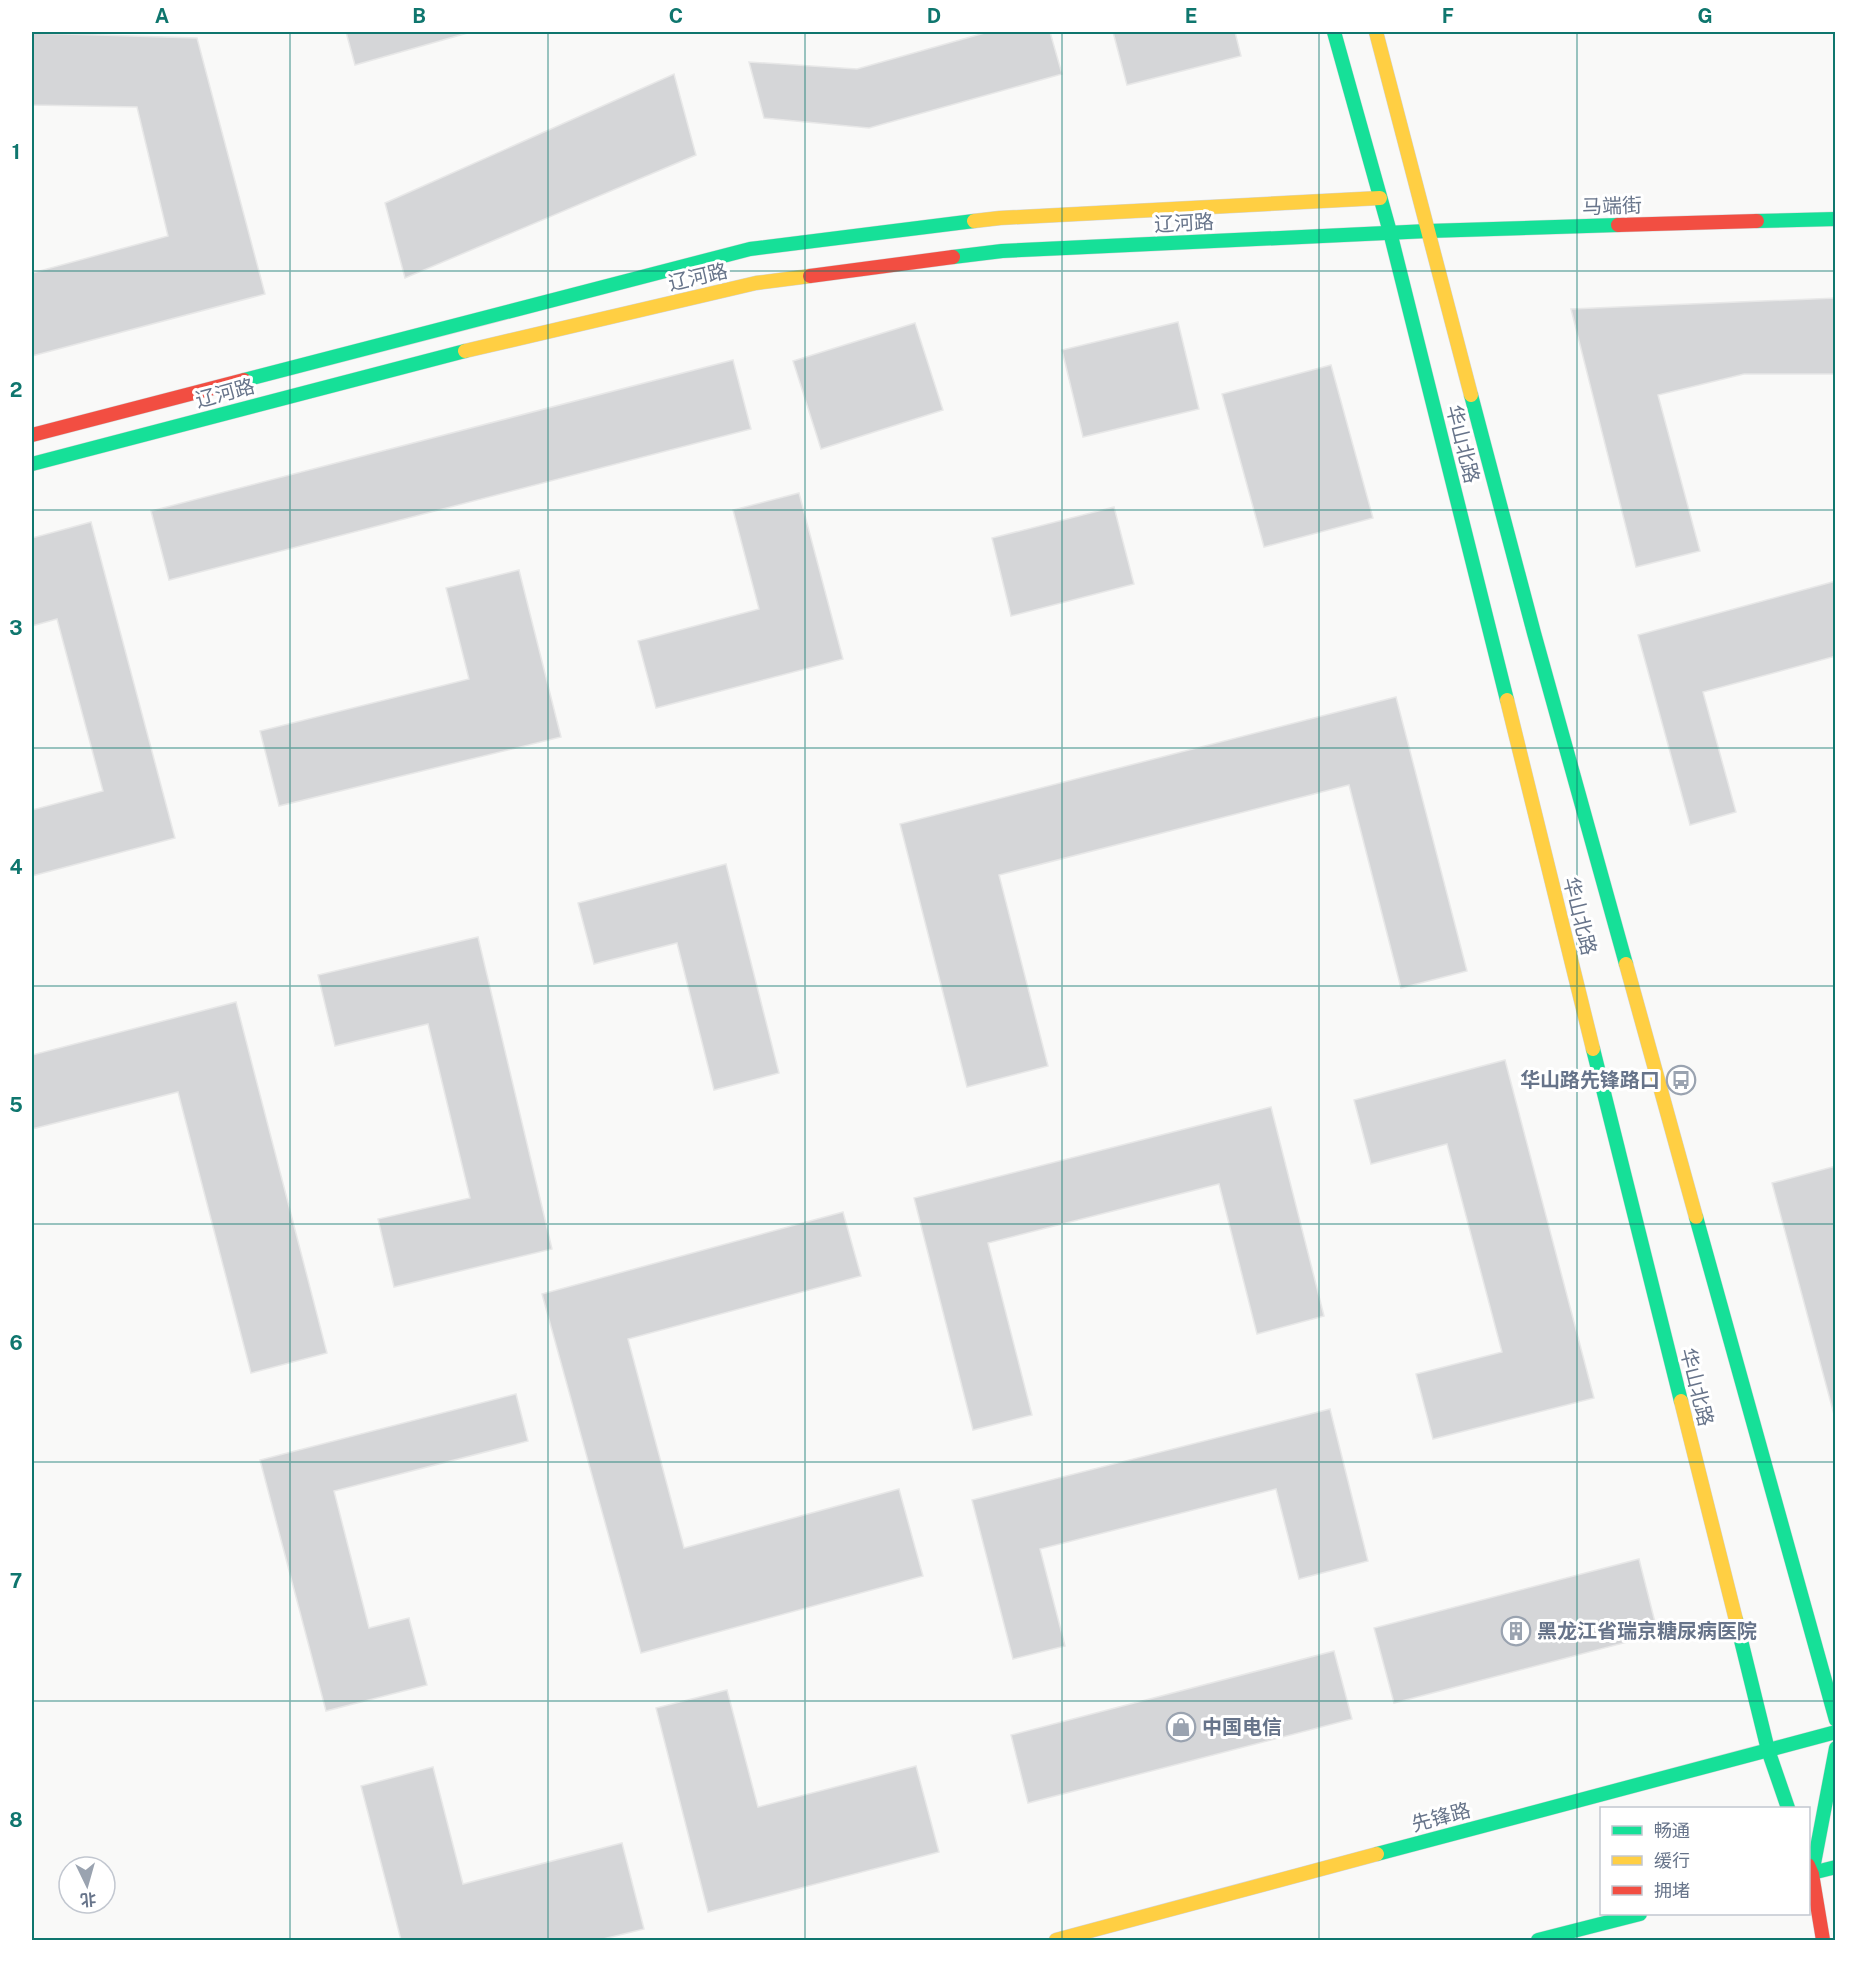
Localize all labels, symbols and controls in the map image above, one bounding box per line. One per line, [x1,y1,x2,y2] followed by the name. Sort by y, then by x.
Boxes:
[155,4,169,28] text: A
[412,4,426,28] text: B
[669,4,683,28] text: C
[927,4,941,28] text: D
[1185,4,1197,28] text: E
[1442,4,1454,28] text: F
[1697,4,1713,28] text: G
[12,140,20,164] text: 1
[1582,193,1642,219] street label: 马端街
[1153,209,1215,237] street label: 辽河路
[666,259,730,295] street label: 辽河路
[193,374,257,412] street label: 辽河路
[10,378,22,402] text: 2
[1442,402,1484,486] street label: 华山北路
[9,616,23,640] text: 3
[9,855,23,879] text: 4
[1559,874,1601,958] street label: 华山北路
[1665,1064,1697,1096] bus stop icon: 华山路先锋路口
[1520,1068,1660,1092] place label: 华山路先锋路口
[9,1093,23,1117] text: 5
[9,1331,23,1355] text: 6
[1676,1345,1718,1429] street label: 华山北路
[10,1569,22,1593] text: 7
[1500,1615,1532,1647] building icon: 黑龙江省瑞京糖尿病医院
[1537,1619,1757,1643] place label: 黑龙江省瑞京糖尿病医院
[1165,1711,1197,1743] shop icon: 中国电信
[1202,1715,1282,1739] place label: 中国电信
[1409,1798,1473,1836] street label: 先锋路
[1600,1807,1810,1915] legend
[9,1808,23,1832] text: 8
[1654,1820,1690,1841] text: 畅通
[1654,1850,1690,1871] text: 缓行
[57,1855,117,1915] north arrow
[1654,1880,1690,1901] text: 拥堵
[79,1889,97,1910] text: 北

